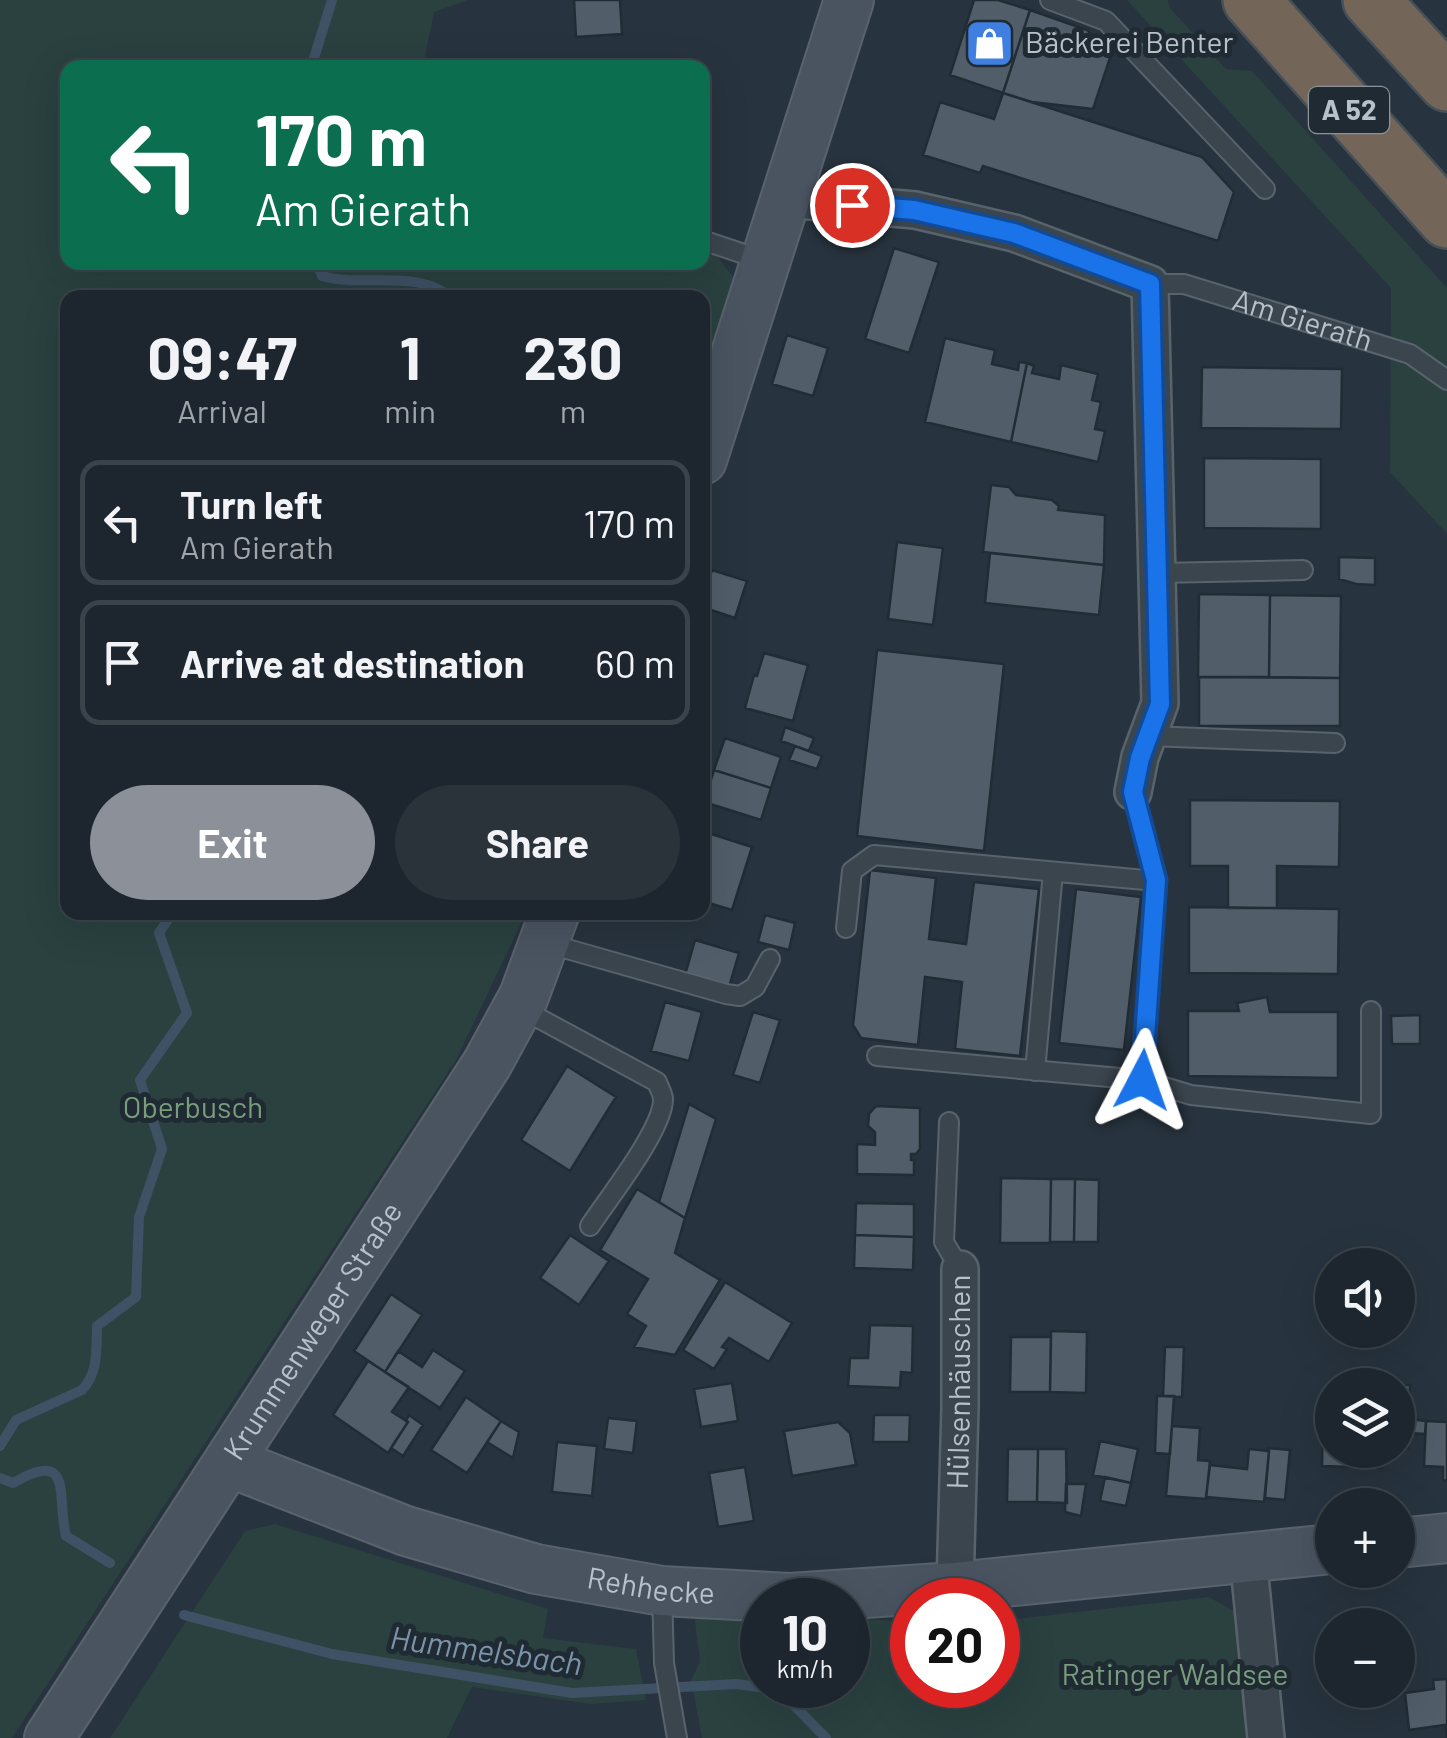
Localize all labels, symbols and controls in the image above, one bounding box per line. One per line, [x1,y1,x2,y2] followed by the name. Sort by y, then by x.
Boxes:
[964,17,1016,69] shop icon: Bäckerei Benter
[1025,23,1234,59] place label: Bäckerei Benter
[1309,87,1389,133] road number: A 52
[255,96,427,180] text: 170 m
[90,100,220,230] icon: left
[810,163,895,248] pin
[825,178,880,233] icon: arrive
[255,181,471,235] text: Am Gierath
[1229,280,1377,357] street label: Am Gierath
[147,320,297,392] text: 09:47
[399,320,421,392] text: 1
[523,320,623,392] text: 230
[177,391,267,429] text: Arrival
[384,391,436,429] text: min
[560,391,586,429] text: m
[180,481,323,527] text: Turn left
[95,495,150,550] icon: left
[583,500,675,546] text: 170 m
[180,527,334,565] text: Am Gierath
[95,635,150,690] icon: arrive
[180,640,525,686] text: Arrive at destination
[595,640,675,686] text: 60 m
[90,785,375,900] button: Exit
[395,785,680,900] button: Share
[1090,1028,1194,1132] position arrow
[123,1088,263,1124] park label: Oberbusch
[215,1195,408,1466] street label: Krummenweger Straße
[1315,1248,1415,1708] map controls
[1315,1248,1415,1348] button: sound
[938,1275,976,1490] street label: Hülsenhäuschen
[1315,1368,1415,1468] button: layers
[1315,1488,1415,1588] button: +
[585,1558,716,1610] street label: Rehhecke
[890,1578,1020,1708] speed limit sign: 20
[782,1601,828,1661] text: 10
[1315,1608,1415,1708] button: −
[388,1617,585,1681] water label: Hummelsbach
[777,1653,833,1683] text: km/h
[1061,1655,1289,1691] park label: Ratinger Waldsee

